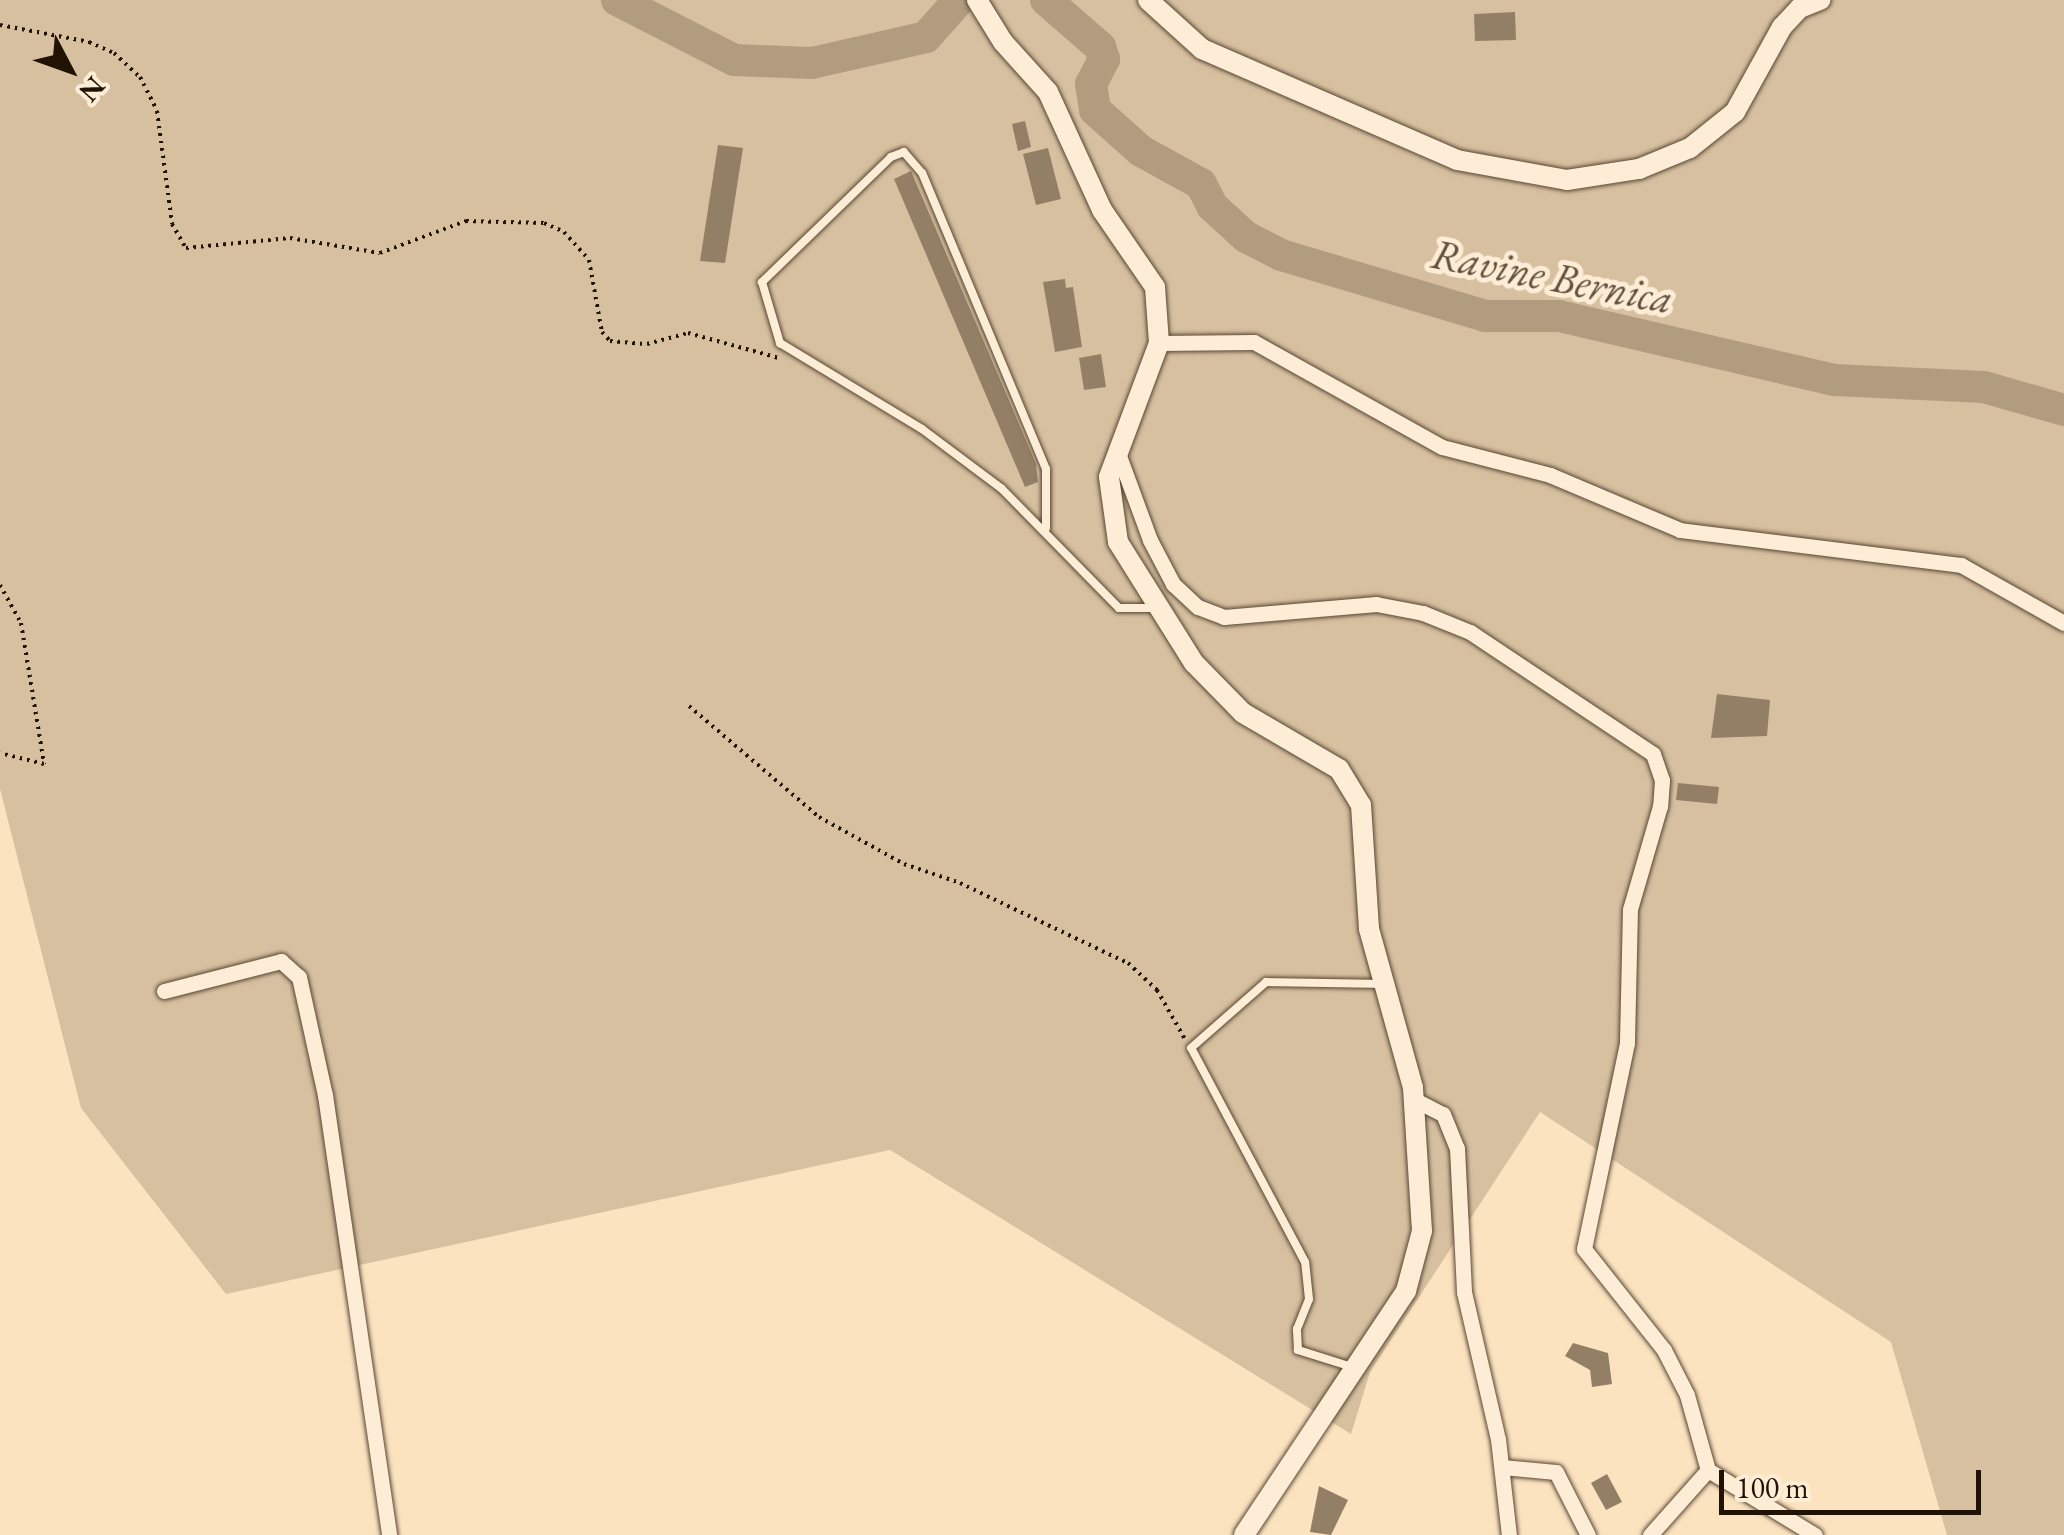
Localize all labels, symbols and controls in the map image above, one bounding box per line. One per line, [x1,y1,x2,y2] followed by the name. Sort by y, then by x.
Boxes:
[20,20,120,120] north arrow
[72,69,114,110] text: N
[1427,229,1677,325] water label: Ravine Bernica
[1724,1450,1986,1512] scale bar
[1736,1468,1809,1507] text: 100 m

